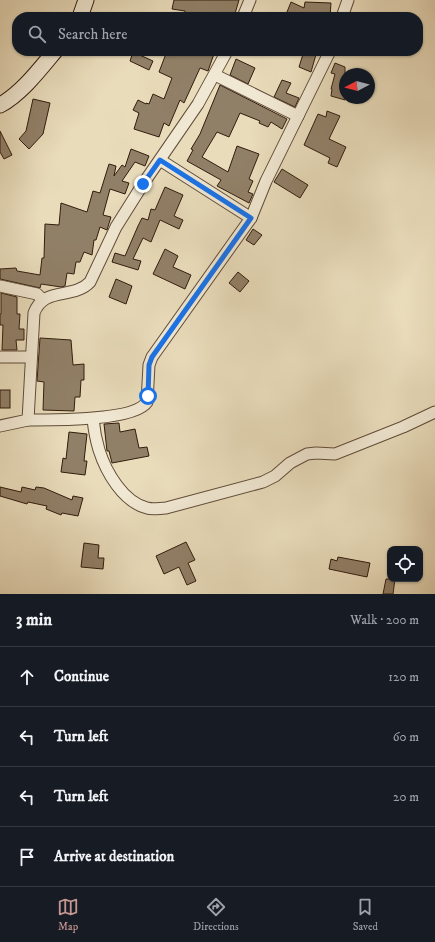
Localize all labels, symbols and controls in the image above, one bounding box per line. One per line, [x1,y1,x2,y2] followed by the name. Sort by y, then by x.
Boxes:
[12,12,423,56] search box
[26,23,48,45] icon: search
[58,25,127,44] text: Search here
[339,68,375,104] north arrow
[134,175,152,193] route end
[139,387,157,405] route start
[387,546,423,582] map controls
[387,546,423,582] button: locate
[16,609,52,631] text: 3 min
[350,612,419,628] text: Walk · 200 m
[16,666,38,688] icon: ahead
[54,667,109,686] text: Continue
[388,669,419,685] text: 120 m
[16,726,38,748] icon: left
[54,727,108,746] text: Turn left
[393,729,419,745] text: 60 m
[16,786,38,808] icon: left
[54,787,108,806] text: Turn left
[393,789,419,805] text: 20 m
[16,846,38,868] icon: arrive
[54,847,174,866] text: Arrive at destination
[57,896,79,934] tab: Map
[193,896,239,934] tab: Directions
[353,896,378,934] tab: Saved

